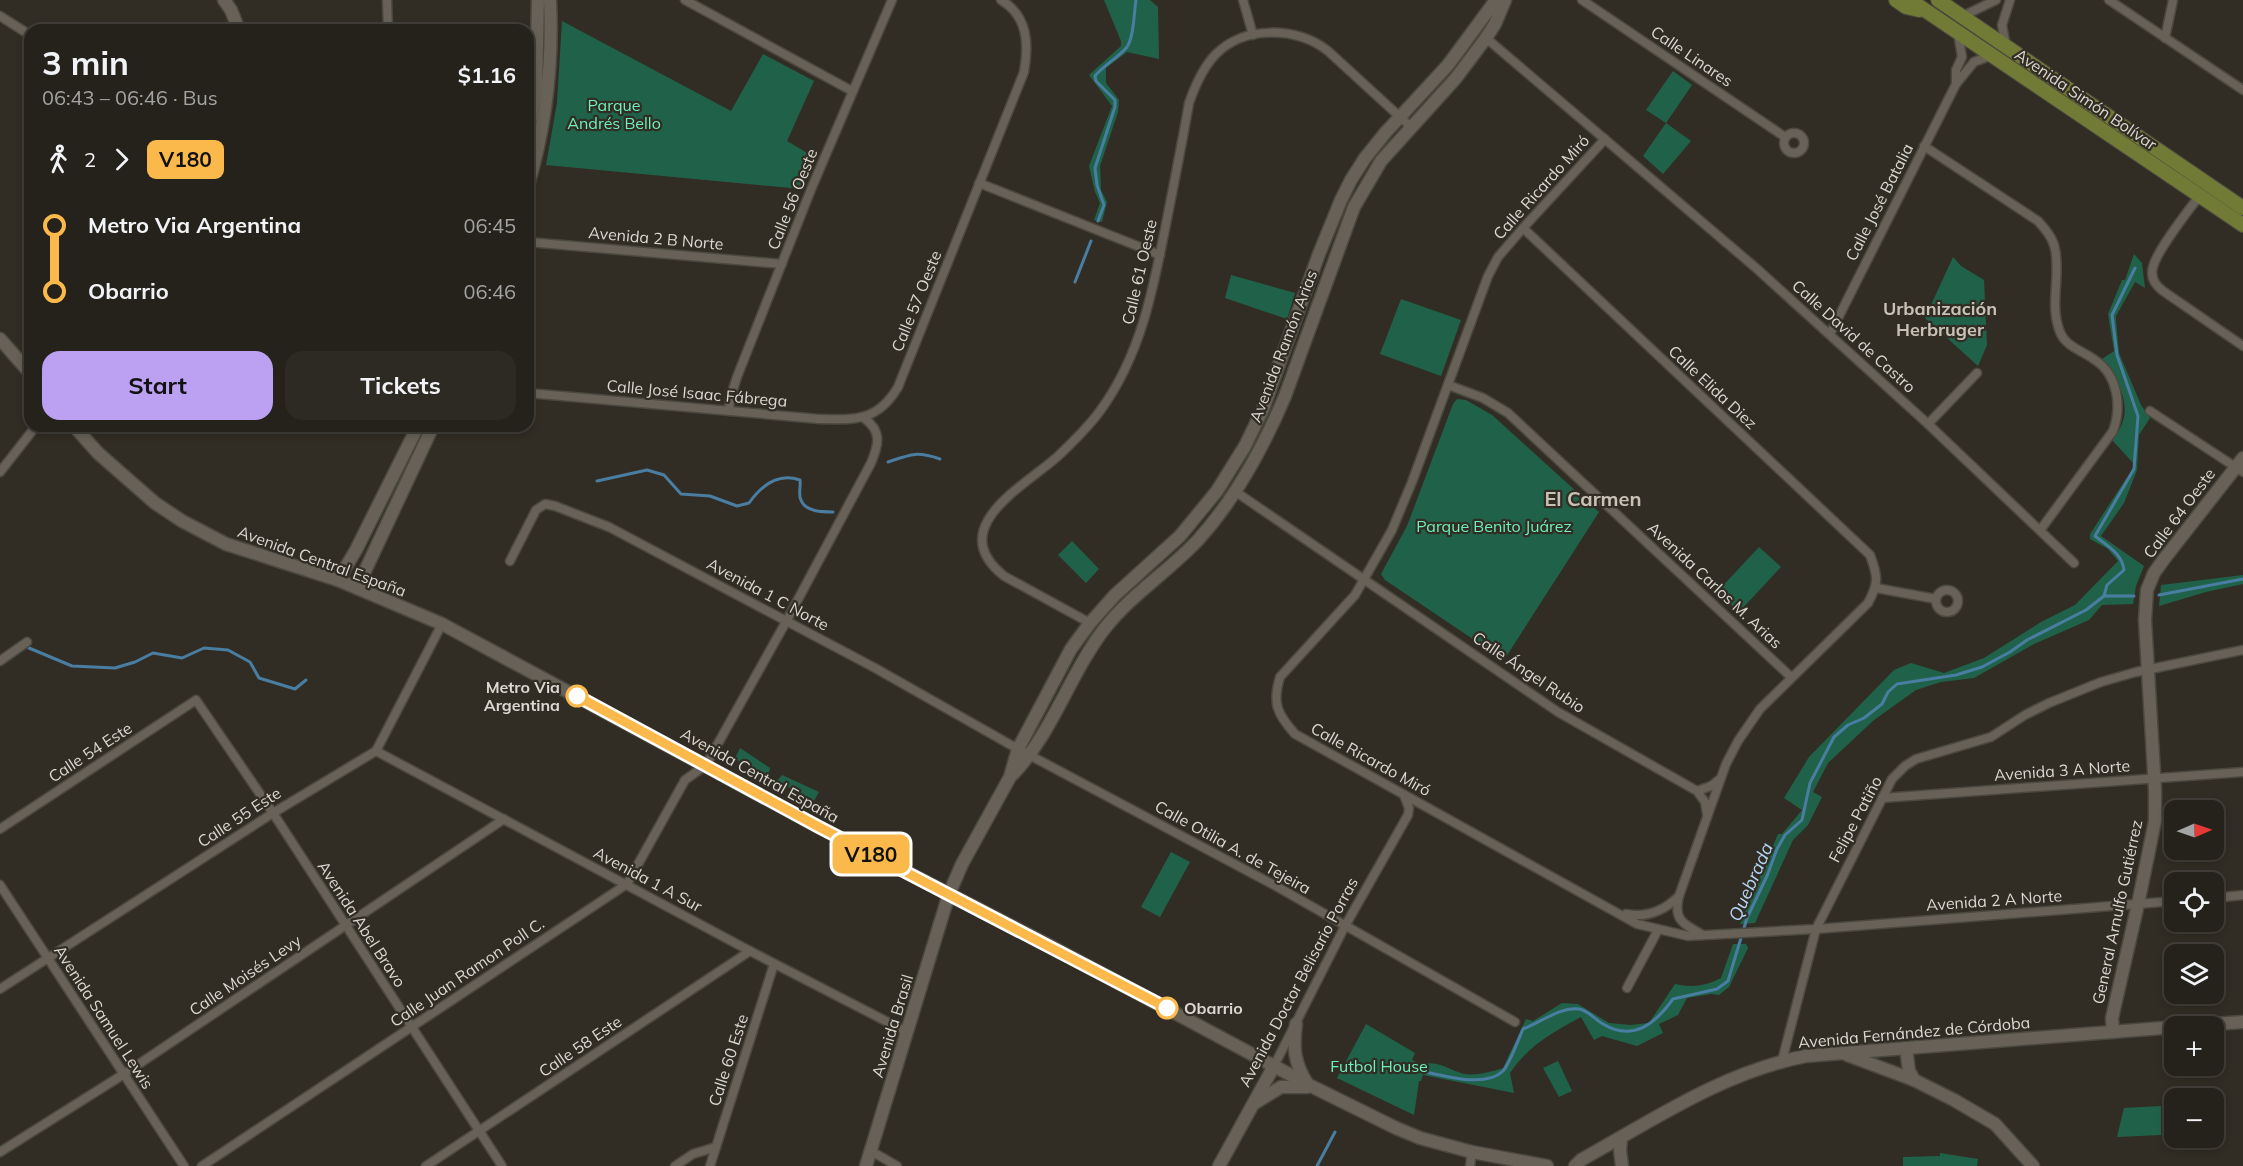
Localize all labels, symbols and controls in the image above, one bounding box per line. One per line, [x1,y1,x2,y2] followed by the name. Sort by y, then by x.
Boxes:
[1647,21,1737,91] street label: Calle Linares
[42,42,129,83] text: 3 min
[2011,44,2161,154] street label: Avenida Simón Bolívar
[458,61,516,89] text: $1.16
[42,85,218,110] text: 06:43 – 06:46 · Bus
[567,95,661,133] park label: Parque Andrés Bello
[1489,130,1593,244] street label: Calle Ricardo Miró
[1841,140,1917,264] street label: Calle José Batalia
[42,143,75,176] icon: walk
[105,143,138,176] icon: forward
[159,146,212,172] text: V180
[763,146,821,252] street label: Calle 56 Oeste
[84,147,96,172] text: 2
[88,211,301,239] text: Metro Via Argentina
[463,213,516,238] text: 06:45
[1117,217,1161,327] street label: Calle 61 Oeste
[588,222,724,254] street label: Avenida 2 B Norte
[887,248,945,354] street label: Calle 57 Oeste
[1245,267,1321,425] street label: Avenida Ramón Arias
[1788,275,1920,397] street label: Calle David de Castro
[88,277,169,305] text: Obarrio
[463,279,516,304] text: 06:46
[1883,297,1997,341] district label: Urbanización Herbruger
[1665,341,1761,433] street label: Calle Elida Diez
[42,351,273,420] button: Start
[285,351,516,420] button: Tickets
[606,375,788,411] street label: Calle José Isaac Fábrega
[2139,464,2219,562] street label: Calle 64 Oeste
[1544,486,1642,511] district label: El Carmen
[1416,516,1572,536] park label: Parque Benito Juárez
[1644,517,1786,653] street label: Avenida Carlos M. Arias
[235,521,409,601] street label: Avenida Central España
[704,553,832,635] street label: Avenida 1 C Norte
[1469,627,1589,717] street label: Calle Ángel Rubio
[484,677,560,715] place label: Metro Via Argentina
[566,685,588,707] marker: Metro Via Argentina
[44,718,136,786] street label: Calle 54 Este
[1308,718,1434,800] street label: Calle Ricardo Miró
[677,723,843,827] street label: Avenida Central España
[1993,755,2131,785] street label: Avenida 3 A Norte
[1824,772,1886,866] street label: Felipe Patiño
[193,783,285,851] street label: Calle 55 Este
[1152,796,1314,898] street label: Calle Otilia A. de Tejeira
[2164,800,2224,860] north arrow
[2164,800,2224,1148] map controls
[2088,818,2146,1006] street label: General Arnulfo Gutiérrez
[829,834,913,874] line badge: V180
[1723,839,1778,925] water label: Quebrada
[845,841,897,867] text: V180
[590,842,706,916] street label: Avenida 1 A Sur
[314,857,410,991] street label: Avenida Abel Bravo
[2164,872,2224,932] button: locate
[1234,874,1362,1090] street label: Avenida Doctor Belisario Porras
[1925,885,2063,915] street label: Avenida 2 A Norte
[386,913,548,1031] street label: Calle Juan Ramon Poll C.
[185,930,305,1020] street label: Calle Moisés Levy
[50,941,158,1093] street label: Avenida Samuel Lewis
[2164,944,2224,1004] button: layers
[867,972,917,1080] street label: Avenida Brasil
[1156,997,1178,1019] marker: Obarrio
[1184,998,1243,1018] place label: Obarrio
[535,1011,625,1081] street label: Calle 58 Este
[704,1011,752,1109] street label: Calle 60 Este
[1797,1012,2031,1052] street label: Avenida Fernández de Córdoba
[2164,1016,2224,1076] button: +
[1330,1056,1428,1076] park label: Futbol House
[2164,1088,2224,1148] button: −

